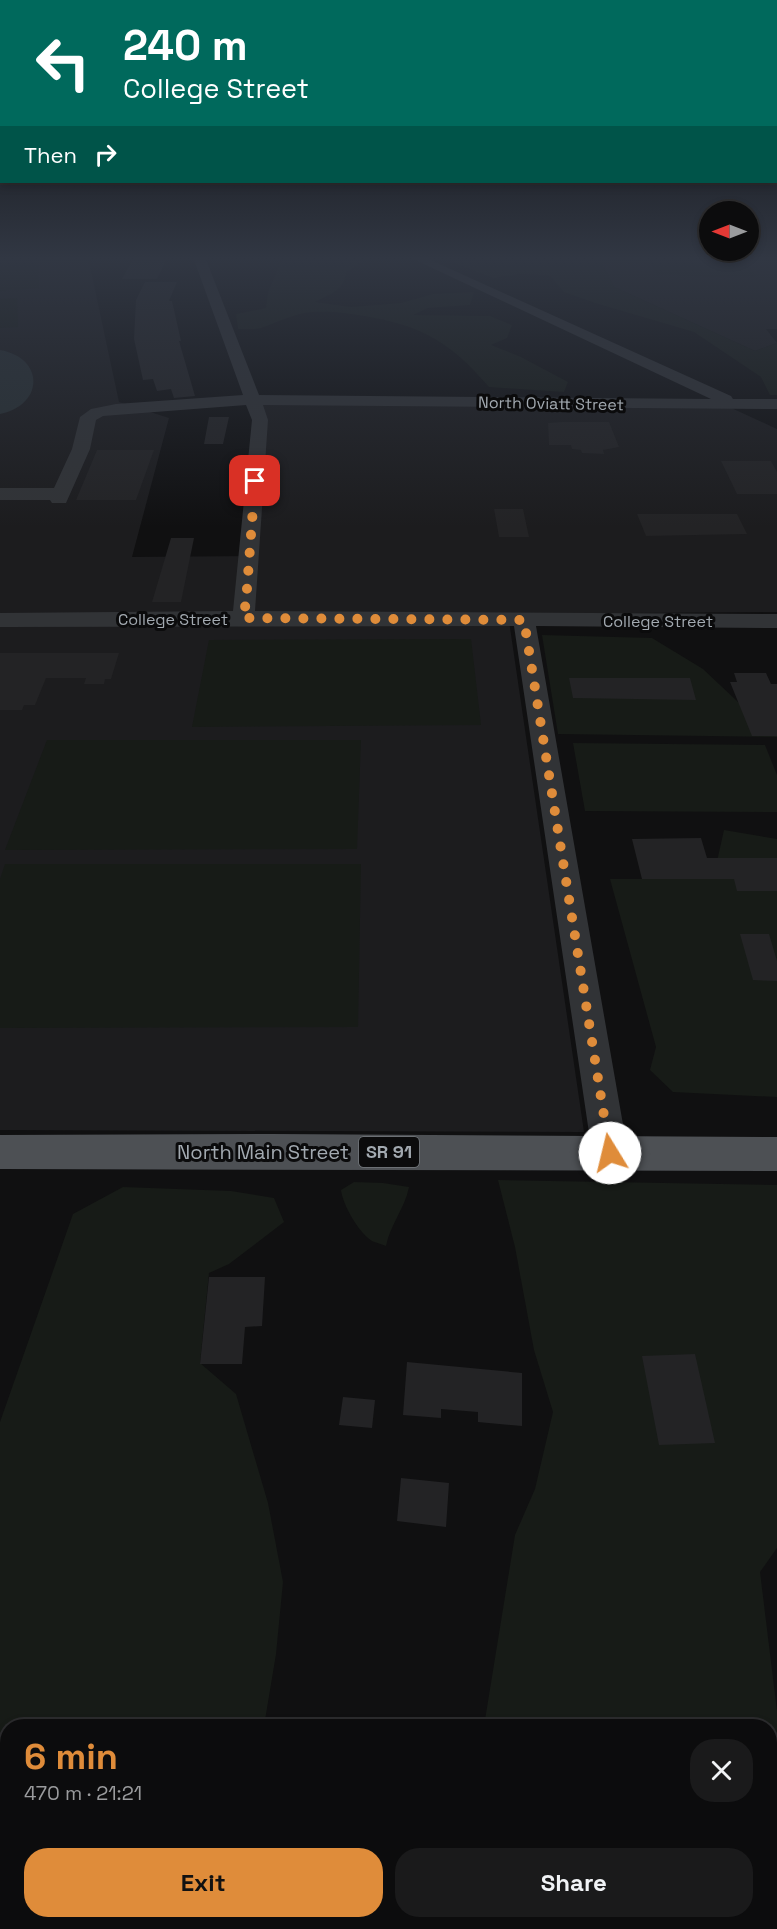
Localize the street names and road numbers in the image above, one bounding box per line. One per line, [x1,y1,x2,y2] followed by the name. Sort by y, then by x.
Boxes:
[478,392,624,415] street label: North Oviatt Street
[118,609,228,630] street label: College Street
[603,611,713,632] street label: College Street
[359,1137,419,1167] road number: SR 91
[177,1139,349,1165] street label: North Main Street

